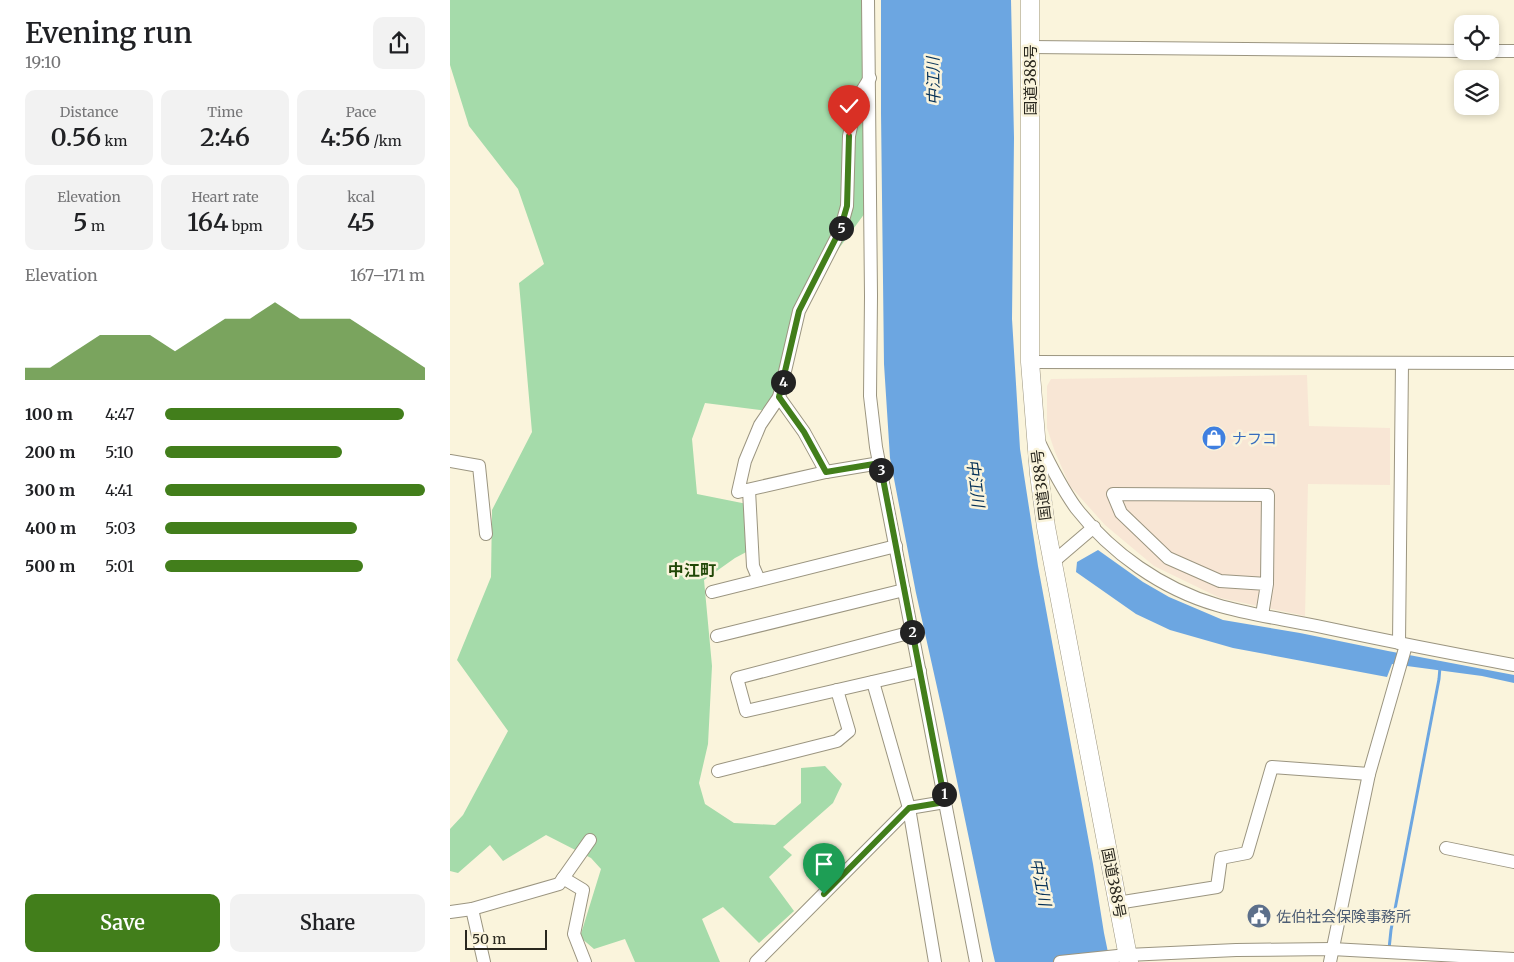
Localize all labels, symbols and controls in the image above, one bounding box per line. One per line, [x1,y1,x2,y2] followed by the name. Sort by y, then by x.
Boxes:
[25,15,192,51] text: Evening run
[1454,15,1499,115] map controls
[1454,15,1499,60] button: locate
[373,17,425,69] button: share
[1021,44,1040,116] street label: 国道388号
[25,52,61,72] text: 19:10
[923,55,943,105] water label: 中江川
[1454,70,1499,115] button: layers
[828,85,870,136] pin
[835,92,863,120] icon: check
[60,103,118,121] text: Distance
[207,103,243,121] text: Time
[346,103,376,121] text: Pace
[51,121,101,153] text: 0.56
[200,121,250,153] text: 2:46
[320,121,370,153] text: 4:56
[101,132,127,150] text: km
[370,132,402,150] text: /km
[57,188,121,206] text: Elevation
[192,188,259,206] text: Heart rate
[347,188,375,206] text: kcal
[73,206,88,238] text: 5
[187,206,229,238] text: 164
[347,206,375,238] text: 45
[828,216,854,240] pin: 5
[88,217,105,235] text: m
[229,217,263,235] text: bpm
[837,219,846,237] text: 5
[25,265,98,285] text: Elevation
[350,265,425,285] text: 167–171 m
[770,370,796,394] pin: 4
[779,373,788,391] text: 4
[25,404,73,424] text: 100 m
[105,404,135,424] text: 4:47
[1201,425,1227,451] shop icon: ナフコ
[1232,429,1277,448] place label: ナフコ
[25,442,75,462] text: 200 m
[105,442,134,462] text: 5:10
[1027,448,1055,522] street label: 国道388号
[868,458,894,482] pin: 3
[963,458,989,510] water label: 中江川
[877,461,886,479] text: 3
[25,480,75,500] text: 300 m
[105,480,133,500] text: 4:41
[25,518,76,538] text: 400 m
[105,518,136,538] text: 5:03
[25,556,75,576] text: 500 m
[105,556,134,576] text: 5:01
[668,560,716,580] district label: 中江町
[900,620,924,644] pin: 2
[908,623,917,641] text: 2
[932,782,956,806] pin: 1
[941,785,948,803] text: 1
[803,843,845,894] pin
[1098,846,1130,920] street label: 国道388号
[810,850,838,878] icon: arrive
[1027,857,1056,909] water label: 中江川
[25,894,220,952] button: Save
[230,894,425,952] button: Share
[1246,903,1272,929] public building icon: 佐伯社会保険事務所
[1276,907,1411,926] place label: 佐伯社会保険事務所
[465,927,548,950] scale bar
[472,930,506,948] text: 50 m

